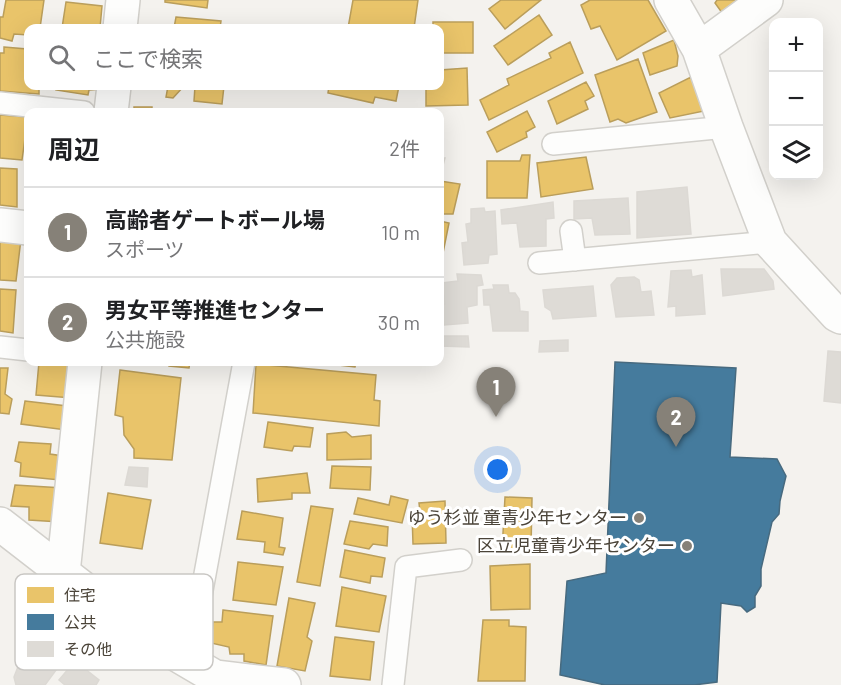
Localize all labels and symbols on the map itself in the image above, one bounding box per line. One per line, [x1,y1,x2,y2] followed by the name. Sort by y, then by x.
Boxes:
[476,368,516,417] pin: 1
[656,398,696,447] pin: 2
[483,455,512,484] your location
[407,506,627,528] place label: ゆう杉並 童青少年センター
[632,511,646,525] marker: ゆう杉並 童青少年センター
[477,534,675,556] place label: 区立児童青少年センター
[680,539,694,553] marker: 区立児童青少年センター
[15,574,213,670] legend
[64,585,96,604] text: 住宅
[64,612,96,631] text: 公共
[64,639,112,658] text: その他

